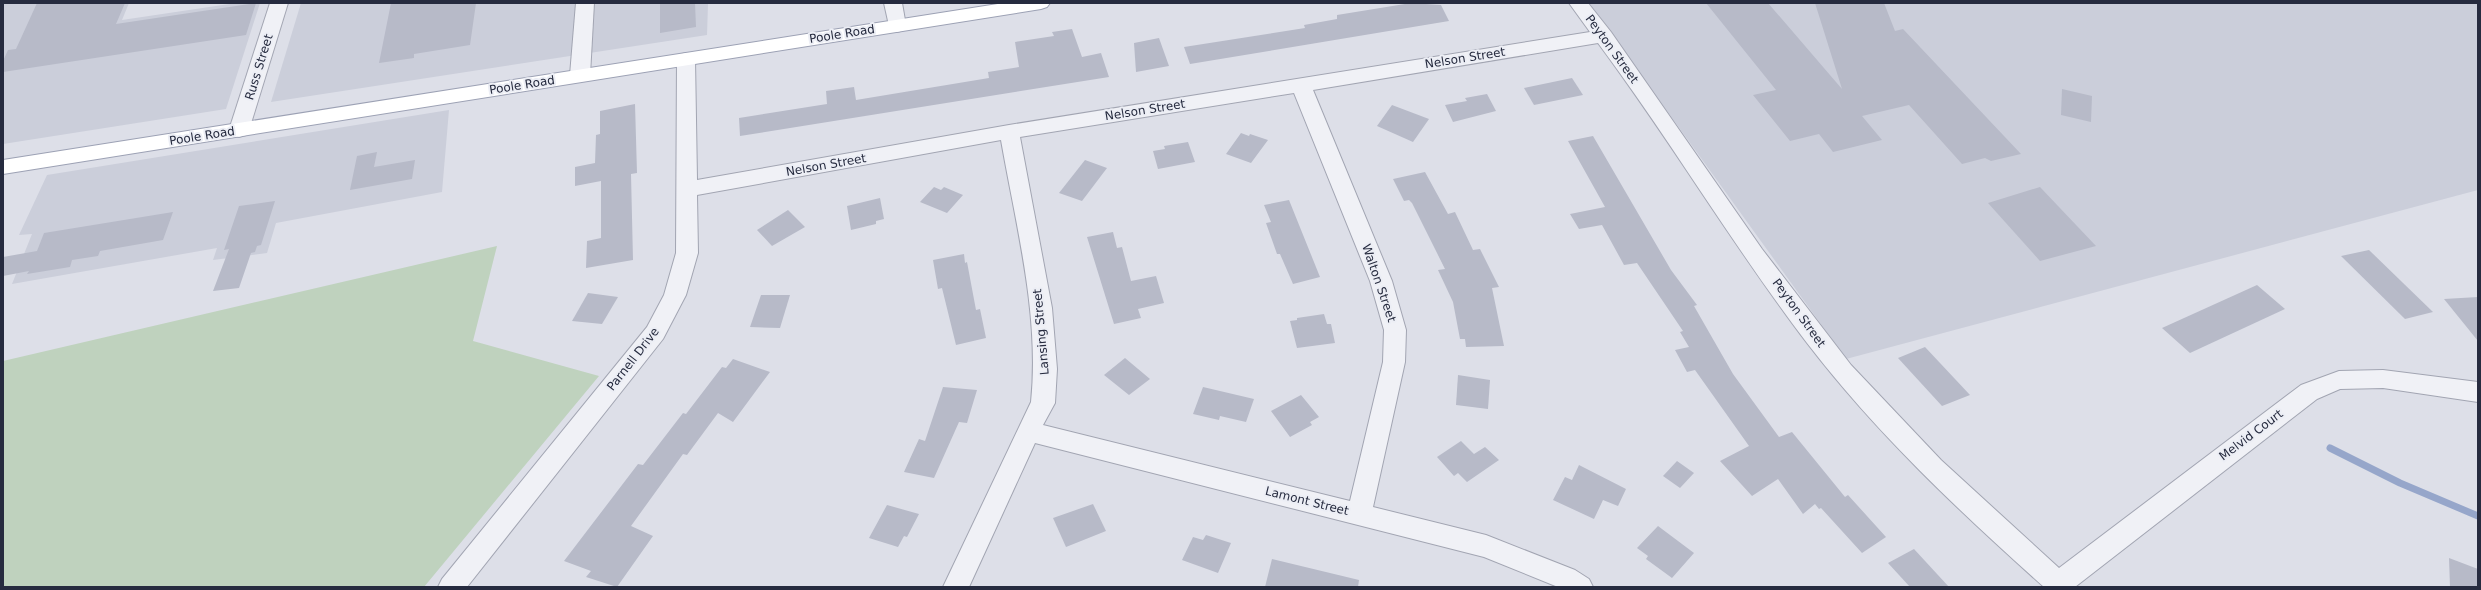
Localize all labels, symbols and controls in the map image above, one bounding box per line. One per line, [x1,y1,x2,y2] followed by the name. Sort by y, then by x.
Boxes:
[1582,12,1642,86] street label: Peyton Street
[808,22,876,46] street label: Poole Road
[242,32,276,102] street label: Russ Street
[1424,45,1506,71] street label: Nelson Street
[488,73,556,97] street label: Poole Road
[1104,97,1186,123] street label: Nelson Street
[168,124,236,148] street label: Poole Road
[785,151,867,179] street label: Nelson Street
[1359,242,1399,324] street label: Walton Street
[1769,276,1829,350] street label: Peyton Street
[1030,288,1052,376] street label: Lansing Street
[604,325,662,393] street label: Parnell Drive
[2216,406,2286,463] street label: Melvid Court
[1264,484,1351,518] street label: Lamont Street

